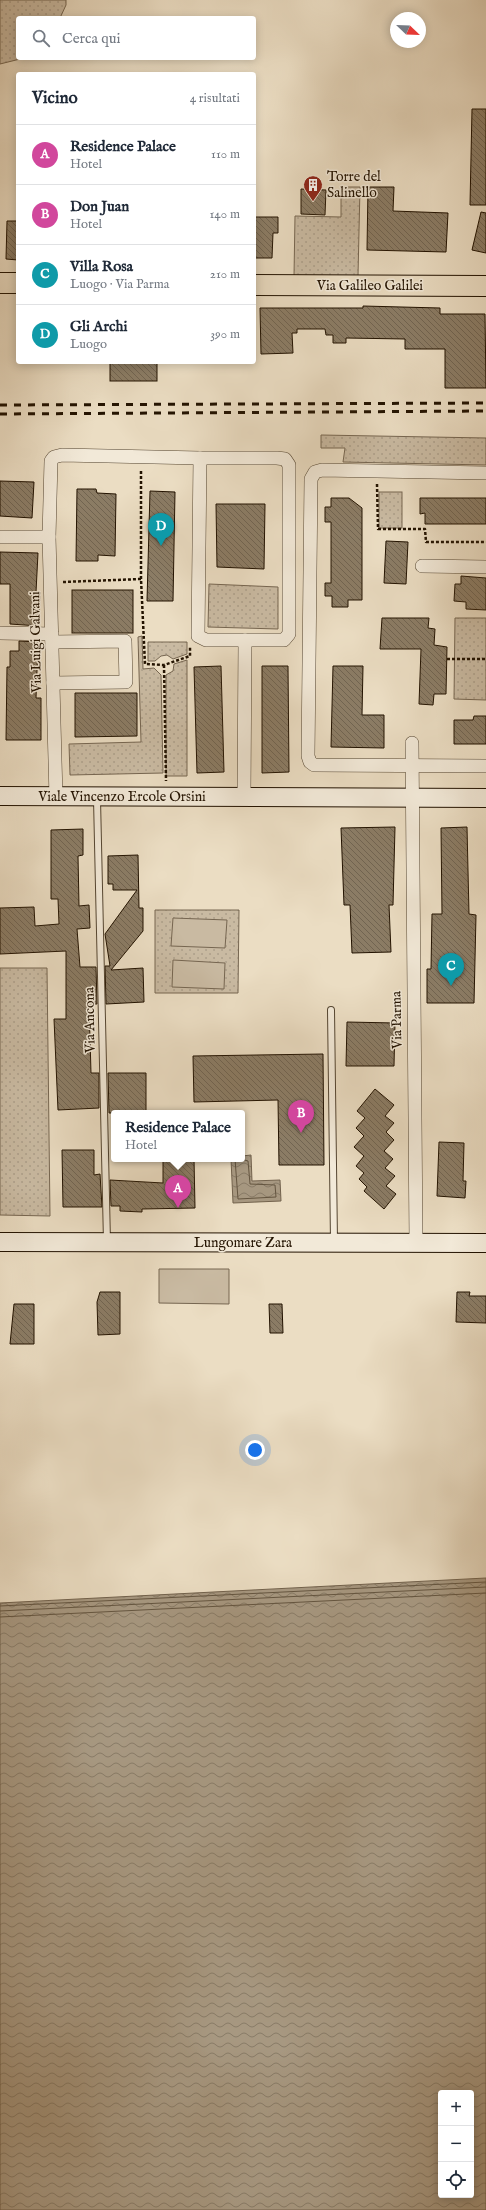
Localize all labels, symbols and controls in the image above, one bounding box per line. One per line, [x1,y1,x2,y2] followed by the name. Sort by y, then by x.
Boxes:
[390,12,426,48] north arrow
[16,16,256,60] search box
[30,27,52,49] icon: search
[62,29,121,48] text: Cerca qui
[32,88,78,109] text: Vicino
[190,90,240,107] text: 4 risultati
[70,137,176,156] text: Residence Palace
[41,146,49,163] text: A
[211,146,240,163] text: 110 m
[70,156,102,173] text: Hotel
[327,168,381,202] place label: Torre del Salinello
[302,174,324,202] building icon: Torre del Salinello
[70,197,129,216] text: Don Juan
[41,206,49,223] text: B
[210,206,240,223] text: 140 m
[70,216,102,233] text: Hotel
[70,257,133,276] text: Villa Rosa
[40,266,50,283] text: C
[210,266,240,283] text: 210 m
[70,276,169,293] text: Luogo · Via Parma
[316,277,423,295] street label: Via Galileo Galilei
[70,317,127,336] text: Gli Archi
[40,326,50,343] text: D
[210,326,240,343] text: 390 m
[70,336,107,353] text: Luogo
[148,513,174,546] pin: D
[26,591,46,694] street label: Via Luigi Galvani
[37,788,206,806] street label: Viale Vincenzo Ercole Orsini
[438,953,464,986] pin: C
[80,986,100,1054] street label: Via Ancona
[387,990,407,1050] street label: Via Parma
[288,1100,314,1133] pin: B
[111,1110,245,1162] popup
[125,1118,231,1137] text: Residence Palace
[125,1137,157,1154] text: Hotel
[165,1175,191,1208] pin: A
[194,1234,293,1252] street label: Lungomare Zara
[245,1440,265,1460] your location
[438,2090,474,2198] map controls
[438,2090,474,2126] button: +
[438,2126,474,2162] button: −
[438,2162,474,2198] button: locate

